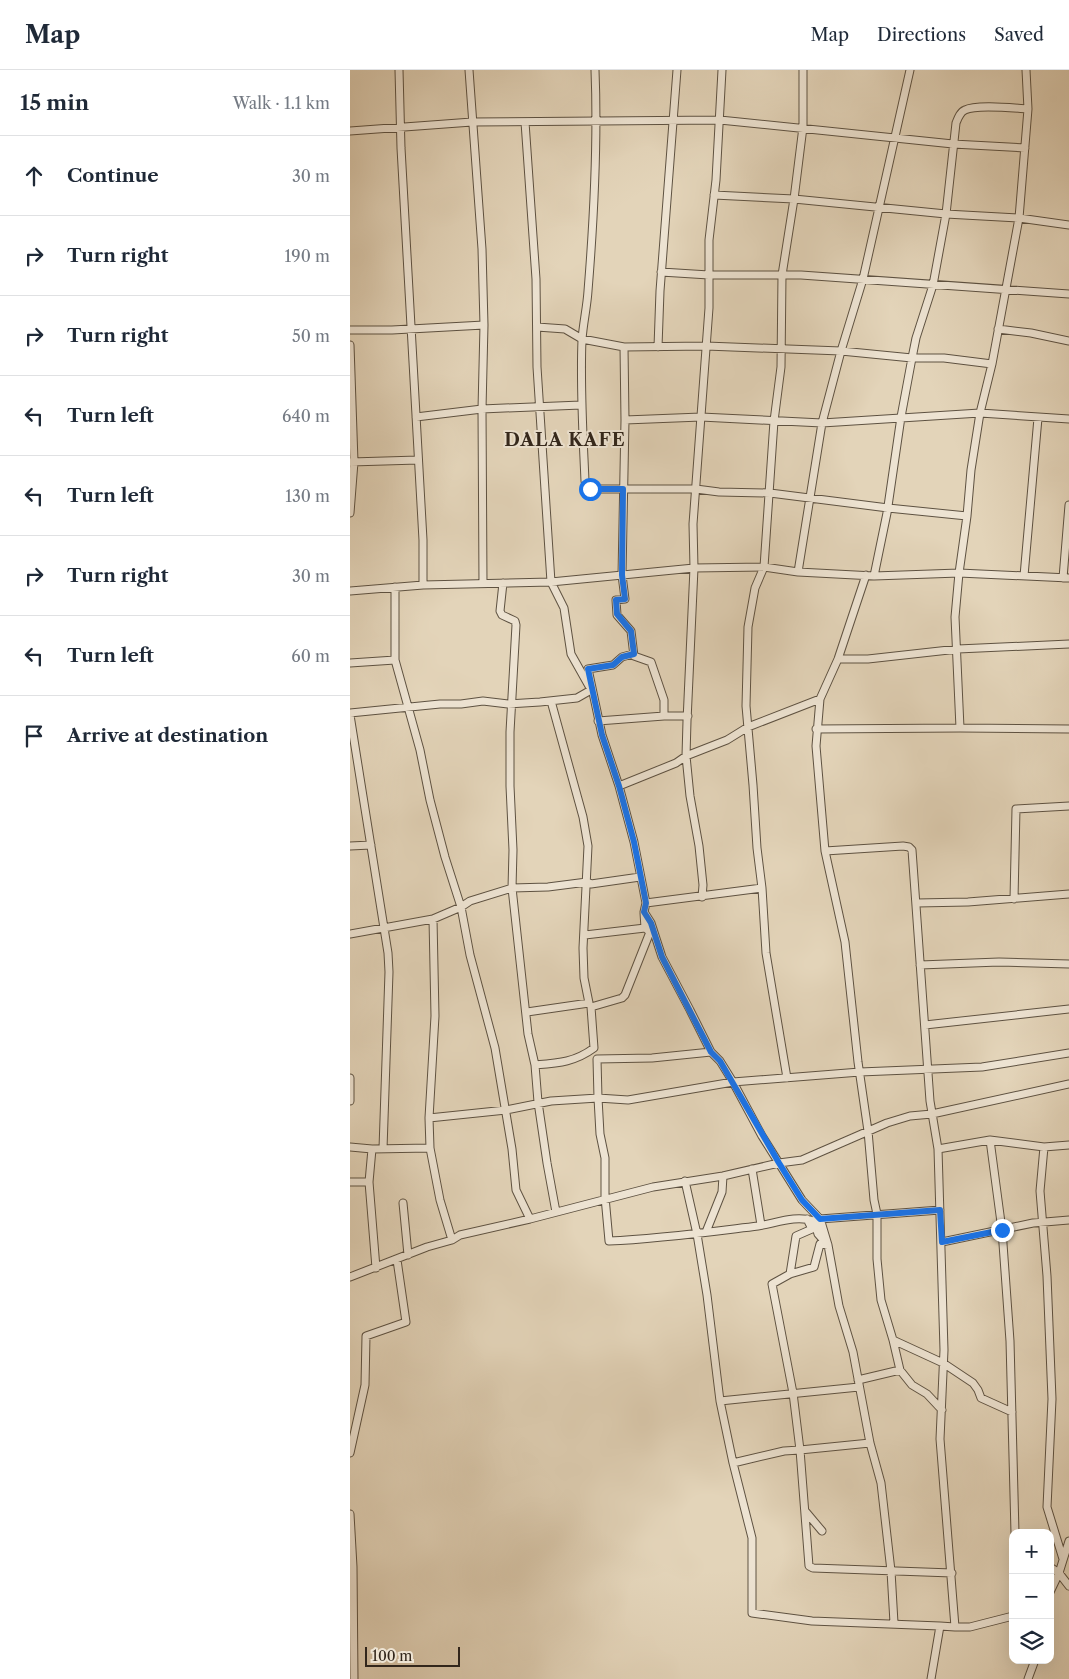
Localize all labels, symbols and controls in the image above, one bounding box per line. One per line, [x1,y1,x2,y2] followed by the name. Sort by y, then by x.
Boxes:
[25,20,80,49] text: Map
[810,24,849,46] text: Map
[877,24,966,46] text: Directions
[994,24,1044,46] text: Saved
[20,90,89,115] text: 15 min
[233,93,330,113] text: Walk · 1.1 km
[20,162,48,190] icon: ahead
[67,164,159,187] text: Continue
[292,166,330,186] text: 30 m
[20,242,48,270] icon: right
[67,244,168,267] text: Turn right
[285,246,330,266] text: 190 m
[20,322,48,350] icon: right
[67,324,168,347] text: Turn right
[292,326,330,346] text: 50 m
[20,402,48,430] icon: left
[67,404,154,427] text: Turn left
[282,406,330,426] text: 640 m
[504,429,626,451] district label: DALA KAFE
[579,478,602,501] route start
[20,482,48,510] icon: left
[67,484,154,507] text: Turn left
[285,486,330,506] text: 130 m
[20,562,48,590] icon: right
[67,564,168,587] text: Turn right
[292,566,330,586] text: 30 m
[20,642,48,670] icon: left
[67,644,154,667] text: Turn left
[291,646,330,666] text: 60 m
[20,722,48,750] icon: arrive
[67,724,268,747] text: Arrive at destination
[991,1219,1014,1242] route end
[1009,1529,1054,1664] map controls
[1009,1529,1054,1574] button: +
[1009,1574,1054,1619] button: −
[1009,1619,1054,1664] button: layers
[365,1644,460,1667] scale bar
[372,1647,412,1665] text: 100 m

